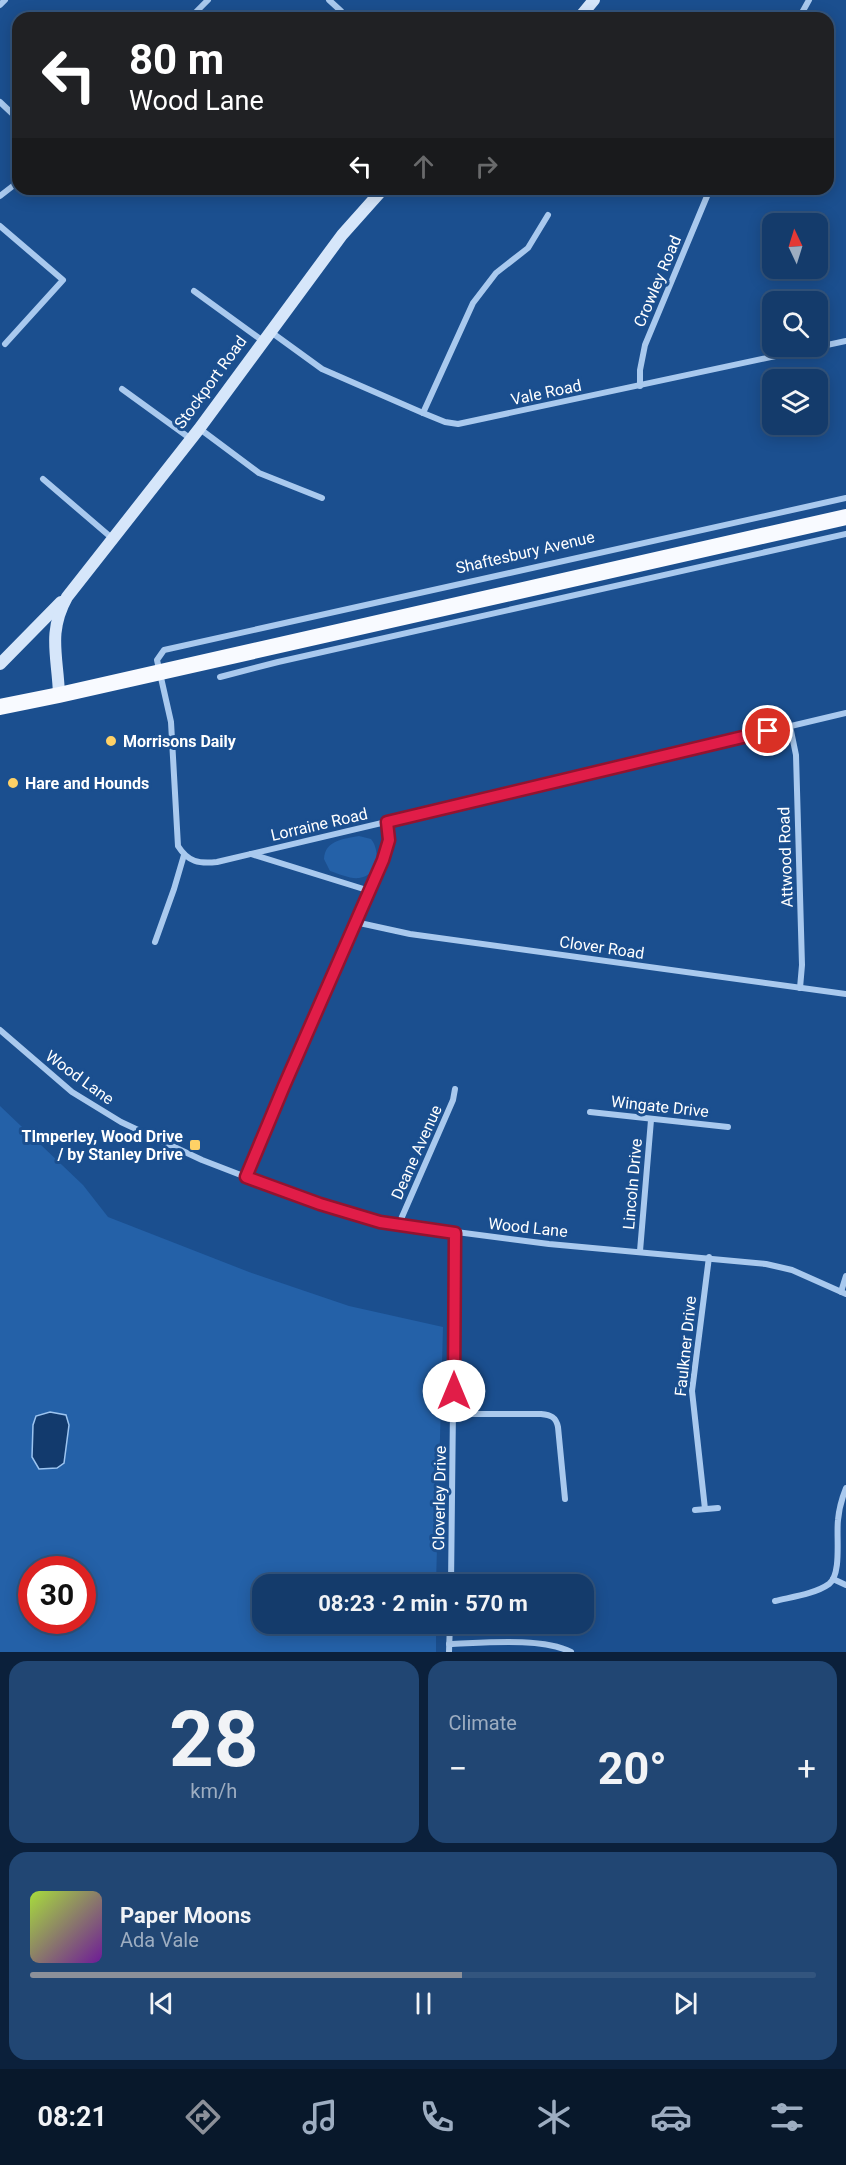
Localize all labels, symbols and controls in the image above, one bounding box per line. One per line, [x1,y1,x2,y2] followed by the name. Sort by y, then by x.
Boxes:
[129,35,224,84] text: 80 m
[30,36,108,114] icon: left
[129,85,264,117] text: Wood Lane
[344,150,377,183] icon: left
[407,150,440,183] icon: ahead
[470,150,503,183] icon: right
[762,213,828,279] north arrow
[762,213,828,435] map controls
[630,233,685,330] street label: Crowley Road
[762,291,828,357] button: search
[170,332,250,432] street label: Stockport Road
[762,369,828,435] button: layers
[509,376,583,409] street label: Vale Road
[454,527,596,578] street label: Shaftesbury Avenue
[742,705,793,756] pin
[751,714,784,747] icon: arrive
[123,732,237,751] place label: Morrisons Daily
[104,734,118,748] marker: Morrisons Daily
[25,774,149,793] place label: Hare and Hounds
[6,776,20,790] marker: Hare and Hounds
[269,804,369,845] street label: Lorraine Road
[774,806,797,908] street label: Attwood Road
[558,932,646,963] street label: Clover Road
[42,1046,118,1109] street label: Wood Lane
[610,1092,710,1121] street label: Wingate Drive
[387,1102,446,1202] street label: Deane Avenue
[22,1127,183,1164] place label: TImperley, Wood Drive / by Stanley Drive
[188,1138,202,1152] marker: TImperley, Wood Drive / by Stanley Drive
[619,1138,646,1230] street label: Lincoln Drive
[487,1214,569,1241] street label: Wood Lane
[671,1295,700,1397] street label: Faulkner Drive
[422,1359,486,1423] position arrow
[429,1446,450,1550] street label: Cloverley Drive
[18,1556,96,1634] speed limit sign: 30
[318,1591,528,1616] text: 08:23 · 2 min · 570 m
[169,1694,259,1785] text: 28
[449,1711,517,1735] text: Climate
[598,1742,667,1795] text: 20°
[449,1749,467,1788] text: −
[797,1749,816,1788] text: +
[190,1779,237,1803] text: km/h
[120,1903,251,1928] text: Paper Moons
[120,1928,199,1952] text: Ada Vale
[145,1987,178,2020] icon: previous
[407,1987,440,2020] icon: pause
[669,1987,702,2020] icon: next
[182,2096,224,2138] icon: directions
[299,2096,341,2138] icon: music
[416,2096,458,2138] icon: phone
[533,2096,575,2138] icon: climate
[650,2096,692,2138] icon: car
[766,2096,808,2138] icon: filters
[37,2101,107,2133] text: 08:21

